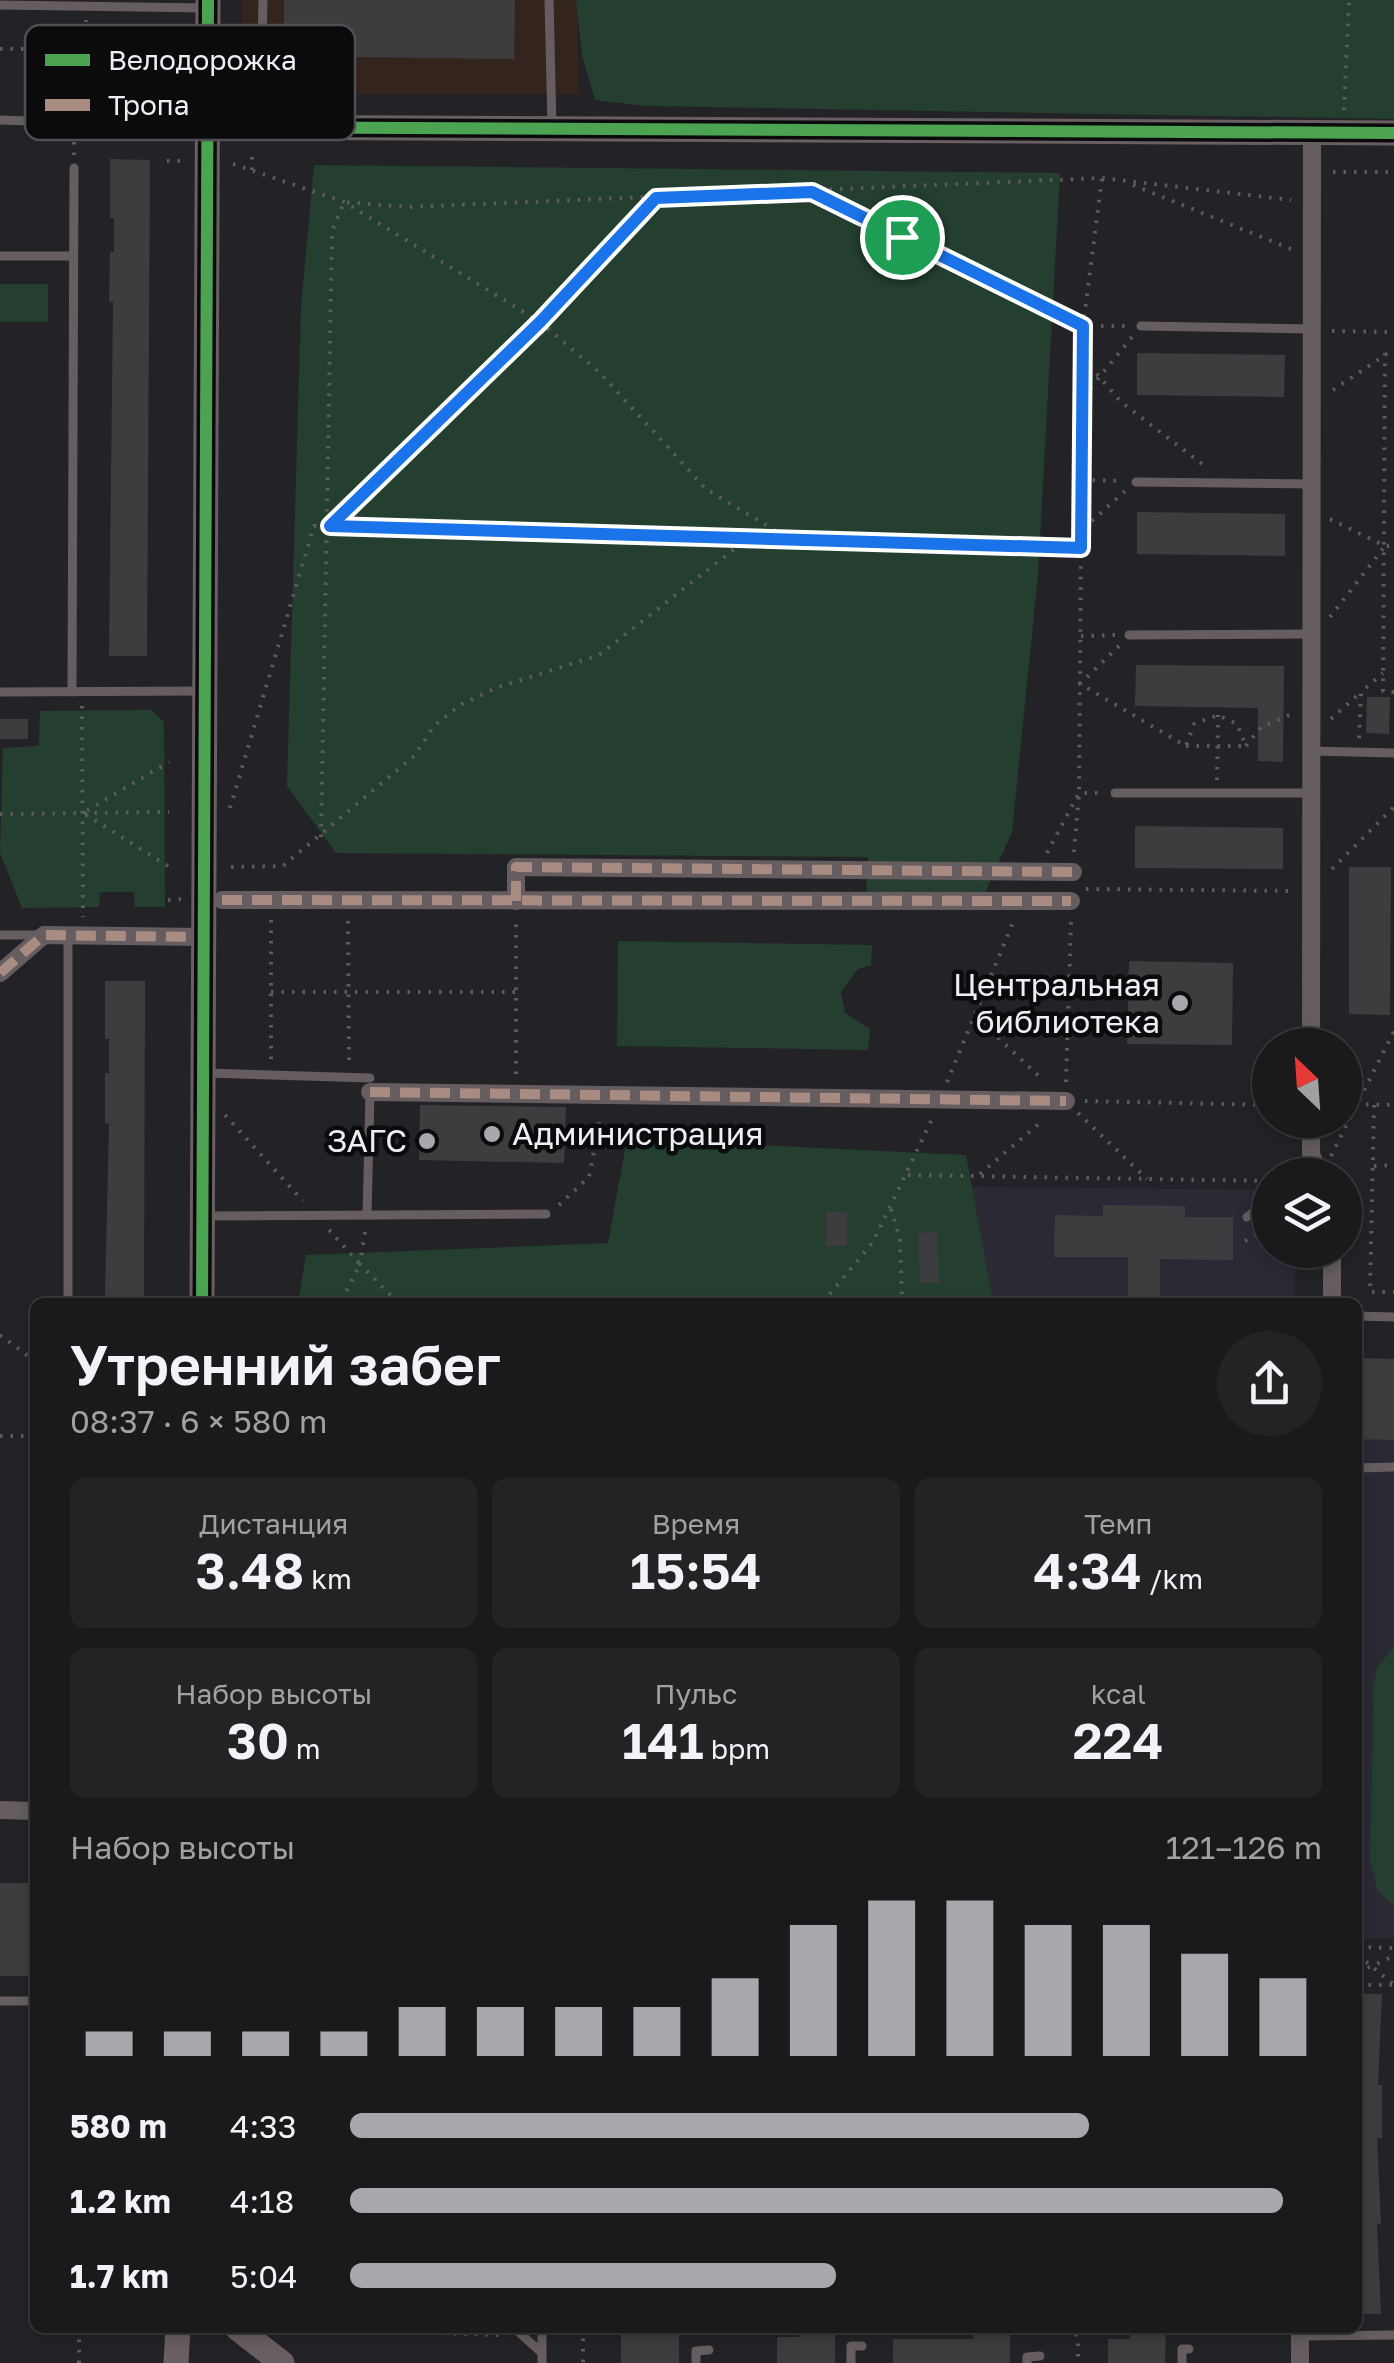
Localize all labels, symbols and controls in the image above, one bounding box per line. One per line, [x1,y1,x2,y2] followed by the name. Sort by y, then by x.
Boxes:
[25,25,355,140] legend
[108,43,297,76] text: Велодорожка
[108,88,189,121] text: Тропа
[860,195,945,280] pin
[875,210,930,265] icon: arrive
[953,965,1160,1040] place label: Центральная библиотека
[1169,992,1191,1014] marker: Центральная библиотека
[1252,1028,1362,1138] north arrow
[1252,1028,1362,1268] map controls
[512,1114,764,1152] place label: Администрация
[327,1121,407,1159] place label: ЗАГС
[481,1123,503,1145] marker: Администрация
[416,1130,438,1152] marker: ЗАГС
[1252,1158,1362,1268] button: layers
[70,1331,501,1397] text: Утренний забег
[1217,1331,1322,1436] button: share
[70,1402,327,1440] text: 08:37 · 6 × 580 m
[199,1507,348,1540] text: Дистанция
[652,1507,740,1540] text: Время
[1084,1507,1152,1540] text: Темп
[196,1540,304,1600] text: 3.48
[630,1540,762,1600] text: 15:54
[1034,1540,1142,1600] text: 4:34
[304,1562,352,1595] text: km
[1142,1562,1203,1595] text: /km
[175,1677,372,1710] text: Набор высоты
[655,1677,737,1710] text: Пульс
[1091,1677,1146,1710] text: kcal
[227,1710,289,1770] text: 30
[622,1710,704,1770] text: 141
[1073,1710,1164,1770] text: 224
[289,1732,321,1765] text: m
[704,1732,770,1765] text: bpm
[70,1828,295,1866] text: Набор высоты
[1166,1828,1322,1866] text: 121–126 m
[70,2107,167,2145] text: 580 m
[230,2107,297,2145] text: 4:33
[70,2182,171,2220] text: 1.2 km
[230,2182,294,2220] text: 4:18
[70,2257,169,2295] text: 1.7 km
[230,2257,298,2295] text: 5:04

